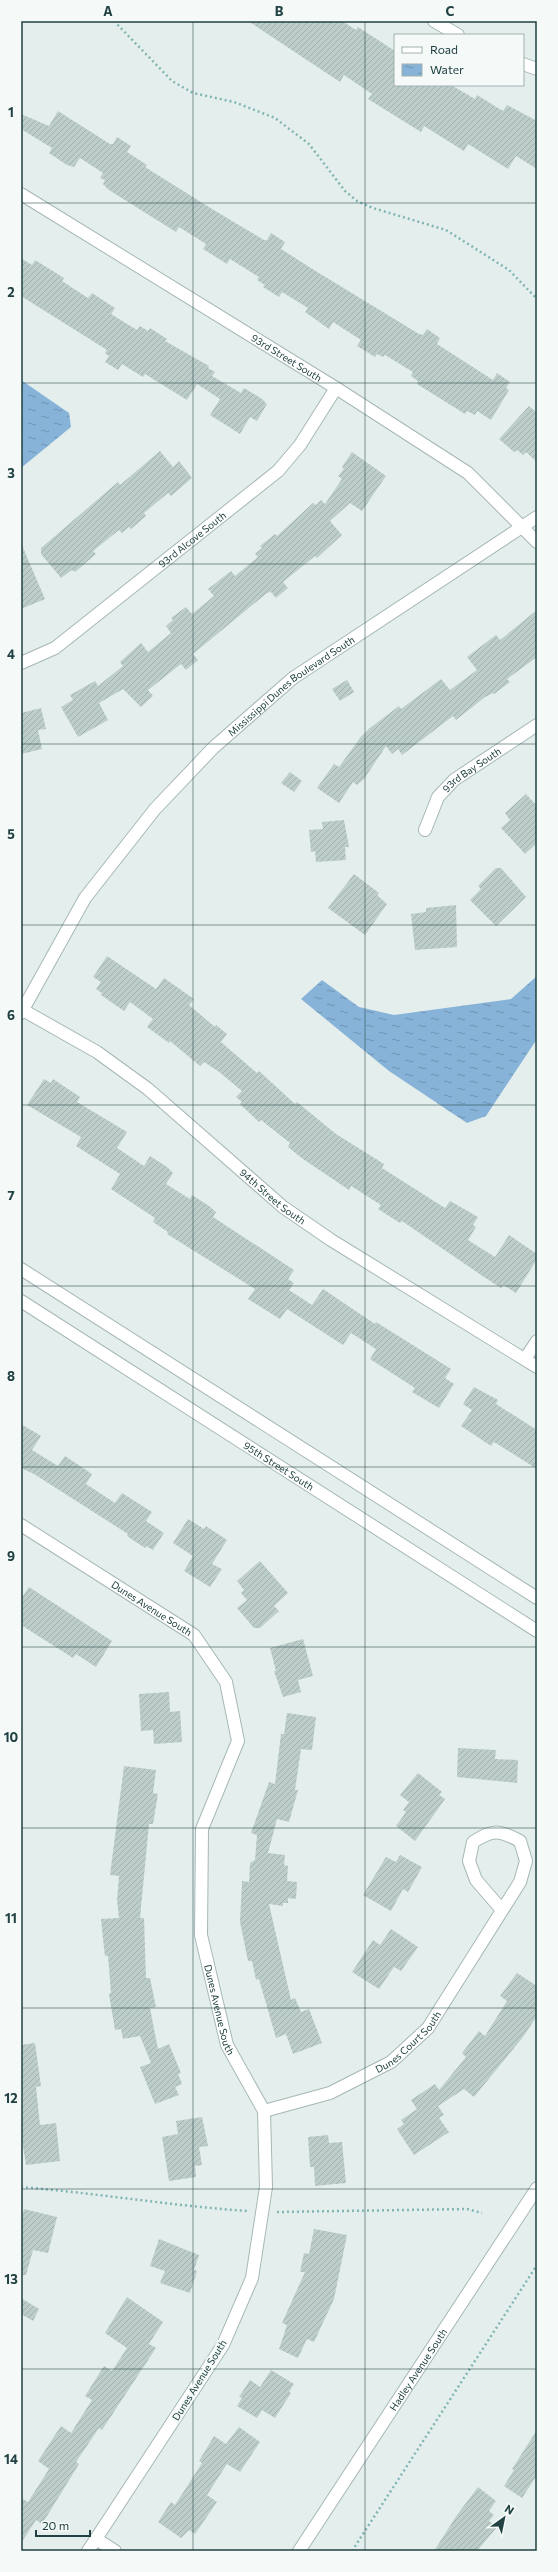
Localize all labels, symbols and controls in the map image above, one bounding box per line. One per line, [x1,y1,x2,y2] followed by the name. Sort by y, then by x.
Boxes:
[103,3,113,19] text: A
[275,3,284,19] text: B
[446,3,455,19] text: C
[394,34,524,86] legend
[430,42,458,56] text: Road
[430,62,464,76] text: Water
[8,104,14,120] text: 1
[7,284,15,300] text: 2
[249,331,324,384] street label: 93rd Street South
[7,465,15,481] text: 3
[156,509,228,570] street label: 93rd Alcove South
[225,633,357,738] street label: Mississippi Dunes Boulevard South
[7,646,15,662] text: 4
[440,745,503,795] street label: 93rd Bay South
[7,826,15,842] text: 5
[7,1007,15,1023] text: 6
[237,1166,308,1227] street label: 94th Street South
[7,1187,15,1203] text: 7
[7,1368,15,1384] text: 8
[241,1439,316,1493] street label: 95th Street South
[7,1548,15,1564] text: 9
[109,1578,194,1638] street label: Dunes Avenue South
[4,1729,19,1745] text: 10
[5,1910,17,1926] text: 11
[202,1963,237,2057] street label: Dunes Avenue South
[373,2009,443,2075] street label: Dunes Court South
[4,2090,18,2106] text: 12
[4,2271,18,2287] text: 13
[387,2326,449,2413] street label: Hadley Avenue South
[169,2337,229,2423] street label: Dunes Avenue South
[4,2451,18,2467] text: 14
[484,2498,524,2538] north arrow
[503,2501,517,2517] text: N
[36,2512,90,2538] scale bar
[42,2518,69,2532] text: 20 m

